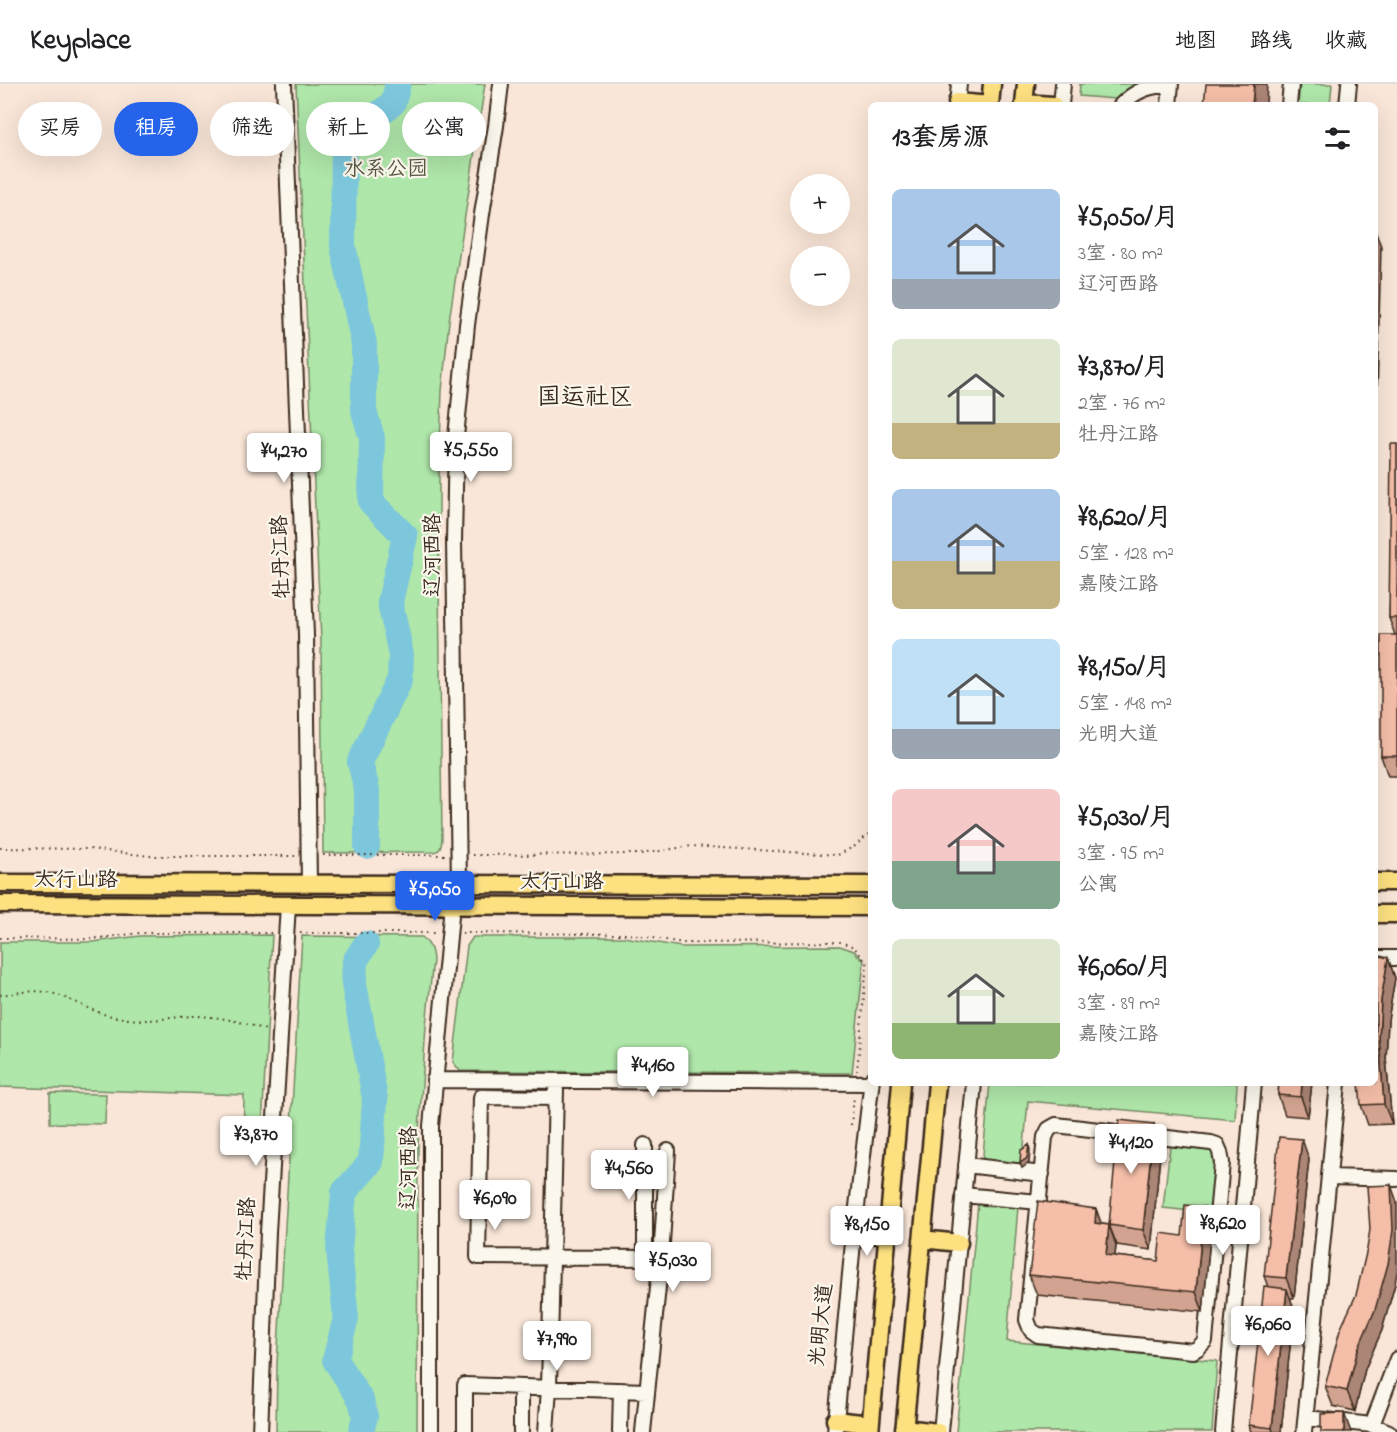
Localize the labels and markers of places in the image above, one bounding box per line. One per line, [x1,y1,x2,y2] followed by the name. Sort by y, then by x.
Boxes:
[422,432,520,483] pin: ¥5,550
[235,433,333,484] pin: ¥4,270
[386,871,484,922] pin: ¥5,050
[604,1047,702,1098] pin: ¥4,160
[207,1116,305,1167] pin: ¥3,870
[1082,1124,1180,1175] pin: ¥4,120
[580,1150,678,1201] pin: ¥4,560
[446,1180,544,1231] pin: ¥6,090
[1174,1205,1272,1256] pin: ¥8,620
[818,1206,916,1257] pin: ¥8,150
[624,1242,722,1293] pin: ¥5,030
[1219,1306,1317,1357] pin: ¥6,060
[508,1321,606,1372] pin: ¥7,990

